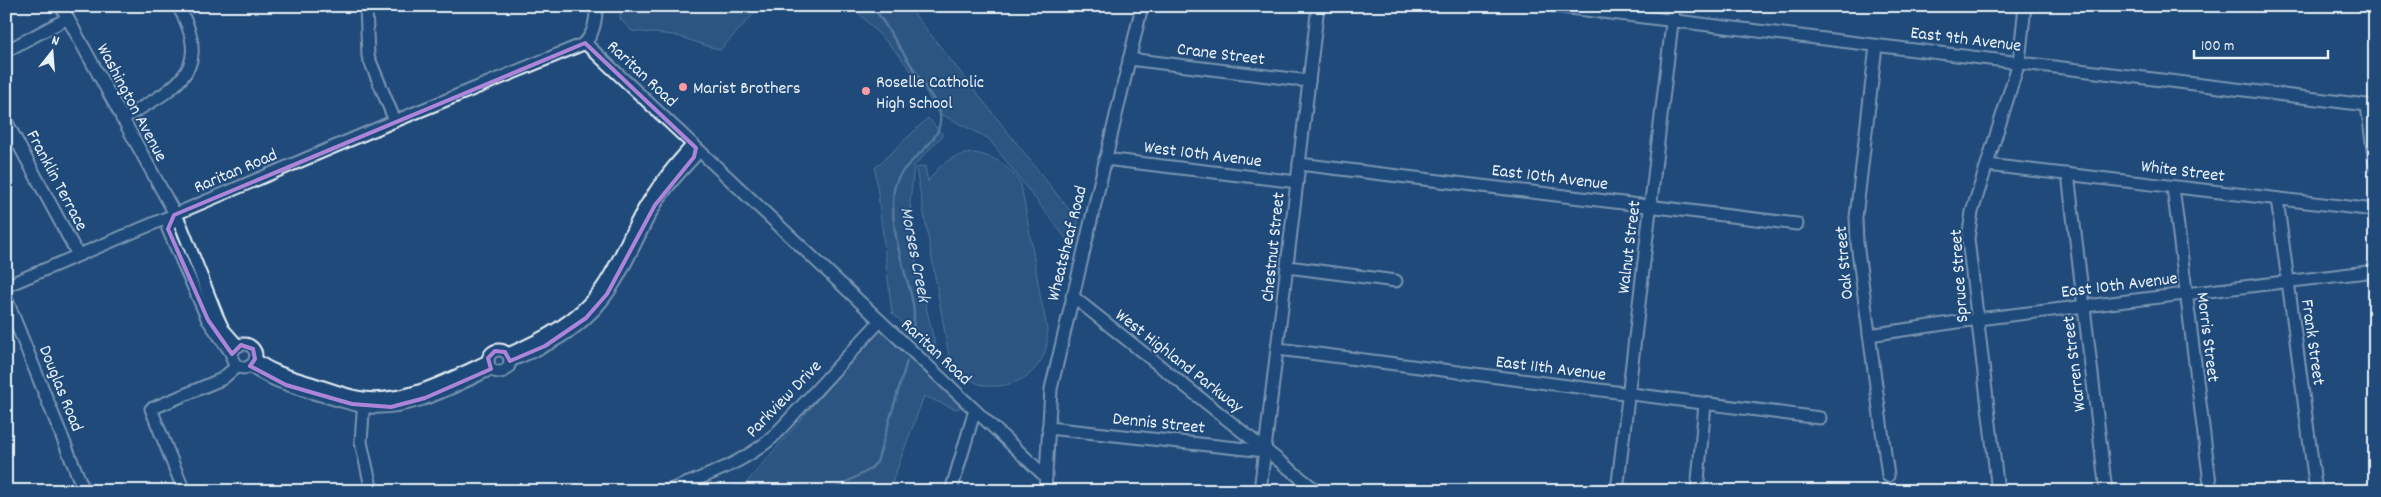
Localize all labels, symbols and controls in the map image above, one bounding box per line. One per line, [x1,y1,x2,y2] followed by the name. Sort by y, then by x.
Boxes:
[1909,21,2023,60] street label: East 9th Avenue
[28,28,78,78] north arrow
[2194,28,2327,60] scale bar
[49,31,62,52] text: N
[600,36,682,114] street label: Raritan Road
[2201,36,2234,58] text: 100 m
[1175,38,1266,73] street label: Crane Street
[89,40,172,167] street label: Washington Avenue
[876,71,984,117] place label: Roselle Catholic High School
[693,77,801,102] place label: Marist Brothers
[677,81,689,93] marker: Marist Brothers
[860,85,872,97] marker: Roselle Catholic High School
[19,126,93,236] street label: Franklin Terrace
[1142,136,1263,175] street label: West 10th Avenue
[190,144,282,201] street label: Raritan Road
[2139,155,2226,190] street label: White Street
[1490,159,1609,198] street label: East 10th Avenue
[1042,183,1095,304] street label: Wheatsheaf Road
[1256,191,1293,303] street label: Chestnut Street
[1612,199,1649,295] street label: Walnut Street
[891,205,936,307] water label: Morses Creek
[1830,224,1861,301] street label: Oak Street
[1945,228,1976,323] street label: Spruce Street
[2060,267,2179,306] street label: East 10th Avenue
[2189,291,2224,384] street label: Morris Street
[2293,298,2330,387] street label: Frank Street
[1109,304,1249,421] street label: West Highland Parkway
[894,314,976,392] street label: Raritan Road
[2057,314,2094,413] street label: Warren Street
[31,342,88,436] street label: Douglas Road
[1494,350,1607,389] street label: East 11th Avenue
[741,355,829,444] street label: Parkview Drive
[1111,407,1206,442] street label: Dennis Street

